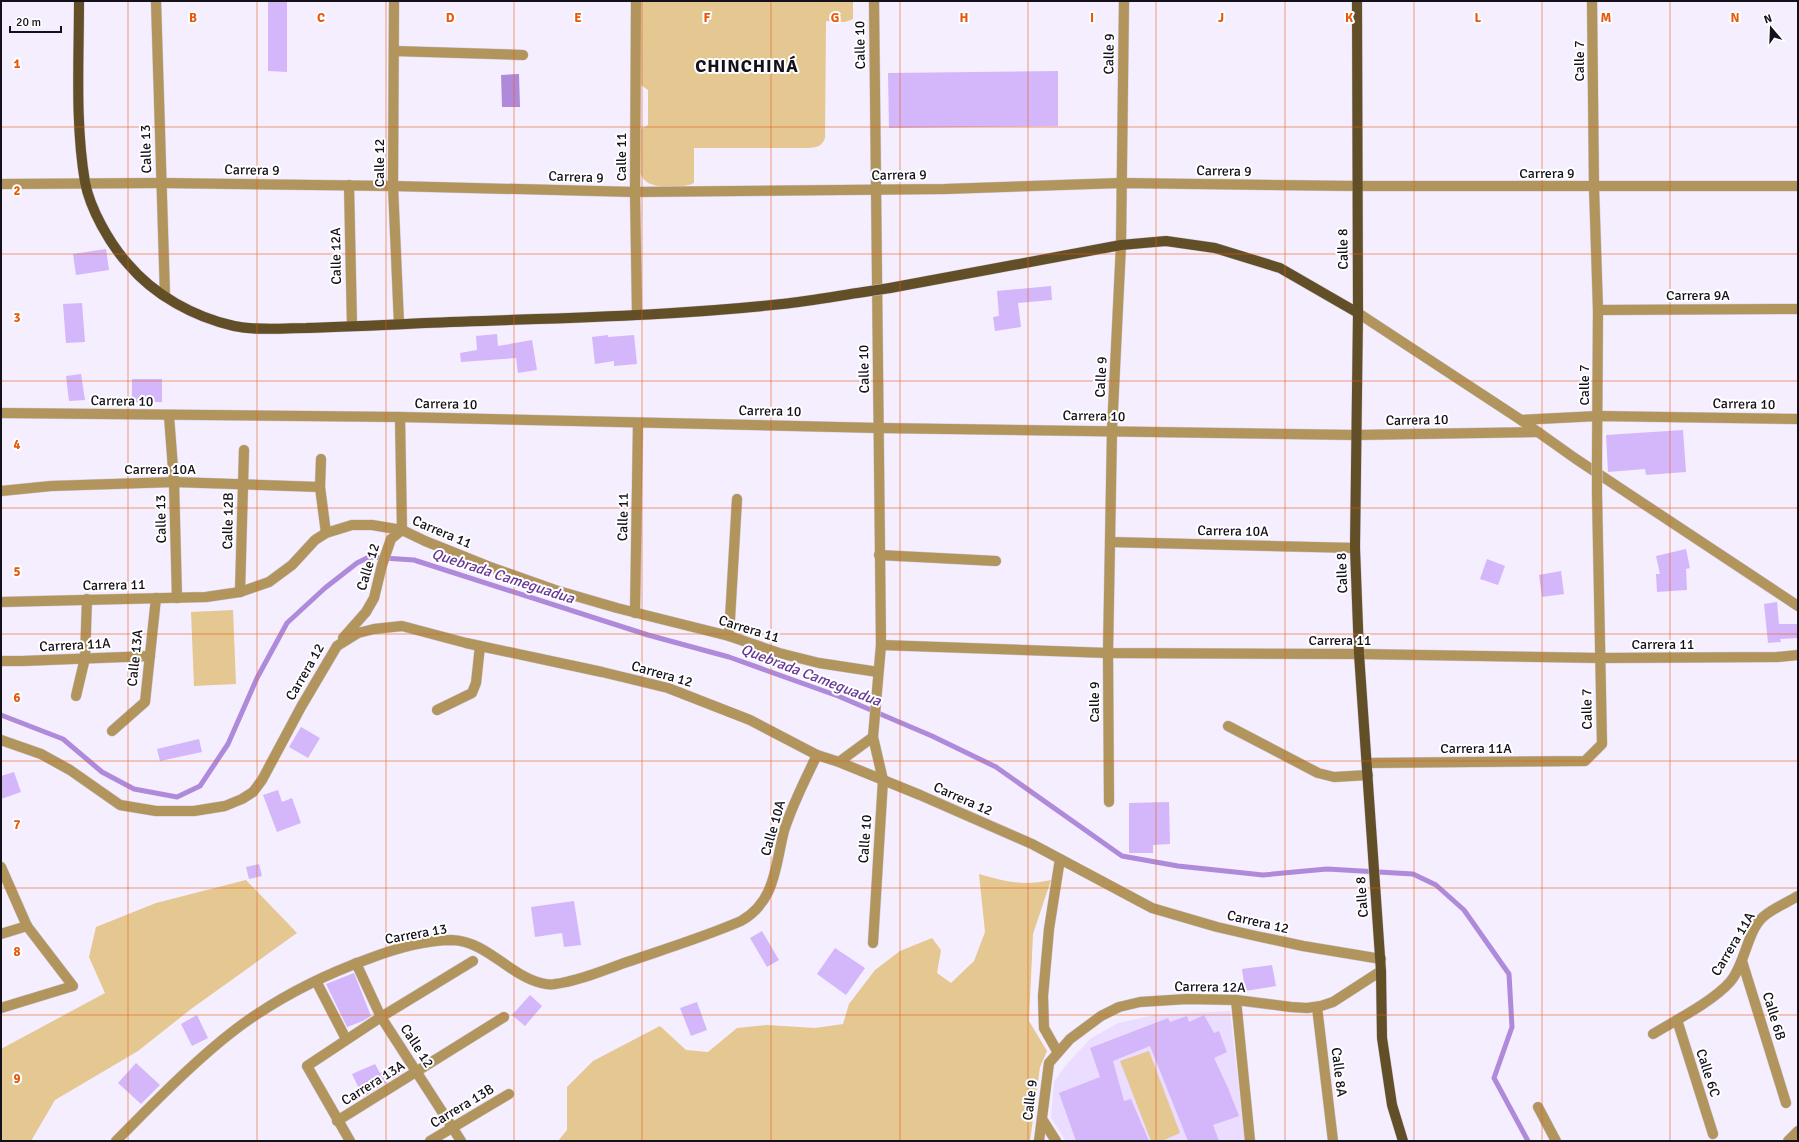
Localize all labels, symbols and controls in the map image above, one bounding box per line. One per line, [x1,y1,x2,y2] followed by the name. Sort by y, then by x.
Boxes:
[10,8,61,34] scale bar
[1751,8,1791,48] north arrow
[189,10,197,26] text: B
[317,10,325,26] text: C
[446,10,455,26] text: D
[574,10,582,26] text: E
[704,10,711,26] text: F
[831,10,839,26] text: G
[960,10,968,26] text: H
[1090,10,1094,26] text: I
[1218,10,1224,26] text: J
[1345,10,1353,26] text: K
[1475,10,1482,26] text: L
[1601,10,1612,26] text: M
[1730,10,1740,26] text: N
[1762,12,1774,26] text: N
[16,15,41,30] text: 20 m
[851,21,869,69] street label: Calle 10
[1100,33,1118,75] street label: Calle 9
[1571,40,1588,82] street label: Calle 7
[695,55,799,77] district label: CHINCHINÁ
[13,56,21,72] text: 1
[137,124,155,174] street label: Calle 13
[613,133,630,181] street label: Calle 11
[371,139,388,187] street label: Calle 12
[224,161,280,179] street label: Carrera 9
[1196,162,1252,180] street label: Carrera 9
[1519,165,1575,182] street label: Carrera 9
[871,166,927,184] street label: Carrera 9
[548,168,604,186] street label: Carrera 9
[13,183,21,199] text: 2
[327,227,345,285] street label: Calle 12A
[1334,228,1352,270] street label: Calle 8
[1666,287,1730,304] street label: Carrera 9A
[13,310,21,326] text: 3
[855,345,873,393] street label: Calle 10
[1091,356,1111,398] street label: Calle 9
[1576,364,1593,406] street label: Calle 7
[90,392,154,410] street label: Carrera 10
[414,395,478,413] street label: Carrera 10
[1712,395,1776,413] street label: Carrera 10
[738,402,802,420] street label: Carrera 10
[1062,407,1126,425] street label: Carrera 10
[1385,411,1449,429] street label: Carrera 10
[13,437,21,453] text: 4
[124,461,196,478] street label: Carrera 10A
[219,492,237,550] street label: Calle 12B
[614,493,632,541] street label: Calle 11
[152,495,170,543] street label: Calle 13
[410,512,474,552] street label: Carrera 11
[1197,522,1269,540] street label: Carrera 10A
[353,541,383,593] street label: Calle 12
[430,544,577,608] water label: Quebrada Cameguadua
[1333,552,1351,594] street label: Calle 8
[13,564,21,580] text: 5
[82,576,146,594] street label: Carrera 11
[716,612,782,646] street label: Carrera 11
[124,628,146,687] street label: Calle 13A
[1309,632,1371,649] street label: Carrera 11
[39,635,112,655] street label: Carrera 11A
[1632,636,1694,653] street label: Carrera 11
[738,640,884,710] water label: Quebrada Cameguadua
[282,641,328,703] street label: Carrera 12
[629,657,695,691] street label: Carrera 12
[1086,681,1103,723] street label: Calle 9
[1578,688,1596,730] street label: Calle 7
[13,690,21,706] text: 6
[1440,740,1512,757] street label: Carrera 11A
[931,778,995,820] street label: Carrera 12
[757,798,789,858] street label: Calle 10A
[855,814,875,864] street label: Calle 10
[13,817,21,833] text: 7
[1352,876,1372,918] street label: Calle 8
[1225,907,1291,937] street label: Carrera 12
[1707,909,1759,979] street label: Carrera 11A
[384,920,448,948] street label: Carrera 13
[13,944,21,960] text: 8
[1174,978,1246,996] street label: Carrera 12A
[1759,990,1789,1042] street label: Calle 6B
[397,1021,437,1071] street label: Calle 12
[1328,1046,1351,1098] street label: Calle 8A
[1692,1047,1724,1099] street label: Calle 6C
[338,1057,408,1109] street label: Carrera 13A
[13,1071,21,1087] text: 9
[1019,1079,1041,1121] street label: Calle 9
[427,1080,497,1132] street label: Carrera 13B

